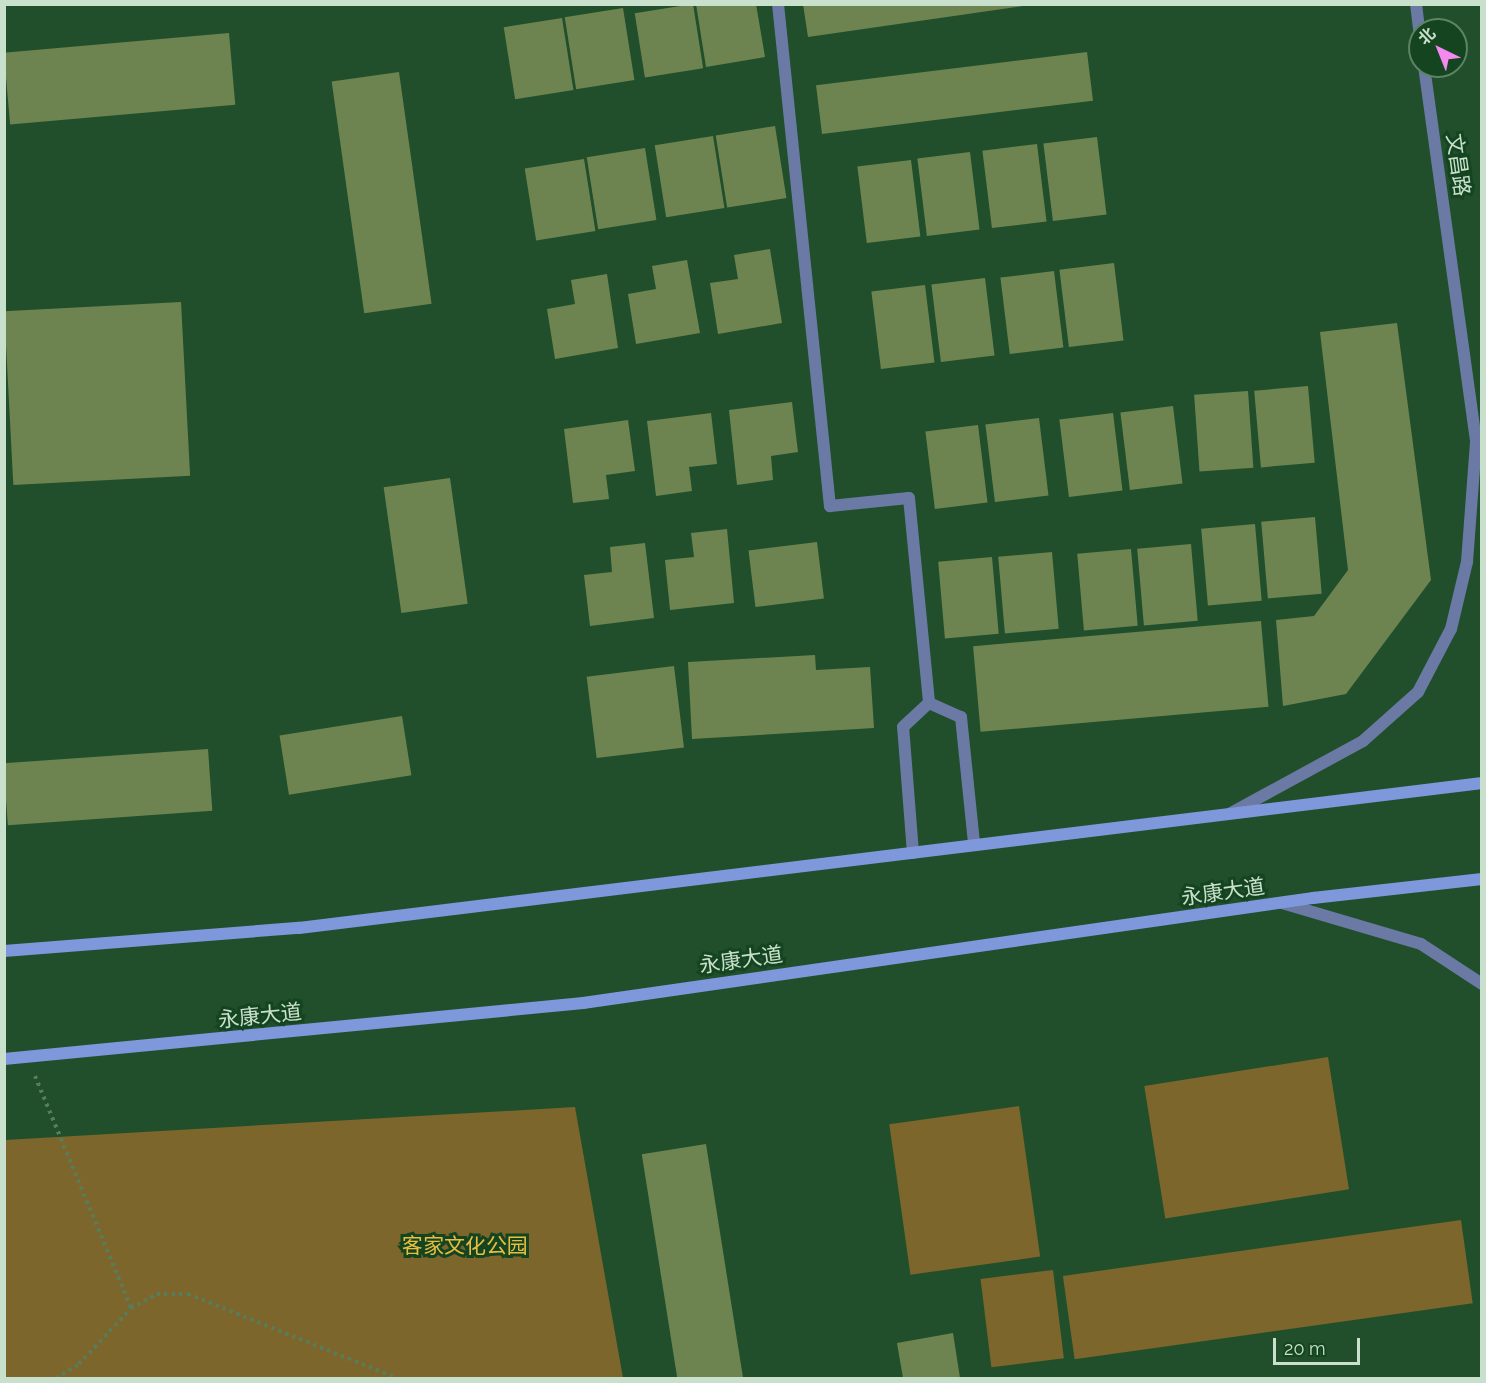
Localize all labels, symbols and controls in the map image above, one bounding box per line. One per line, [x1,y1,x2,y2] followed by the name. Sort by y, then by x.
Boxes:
[1408,18,1468,78] north arrow
[1414,24,1439,48] text: 北
[1441,132,1475,198] street label: 文昌路
[1180,874,1266,910] street label: 永康大道
[698,942,784,978] street label: 永康大道
[217,999,303,1033] street label: 永康大道
[402,1233,528,1259] park label: 客家文化公园
[1276,1326,1363,1364] scale bar
[1284,1338,1326,1359] text: 20 m

